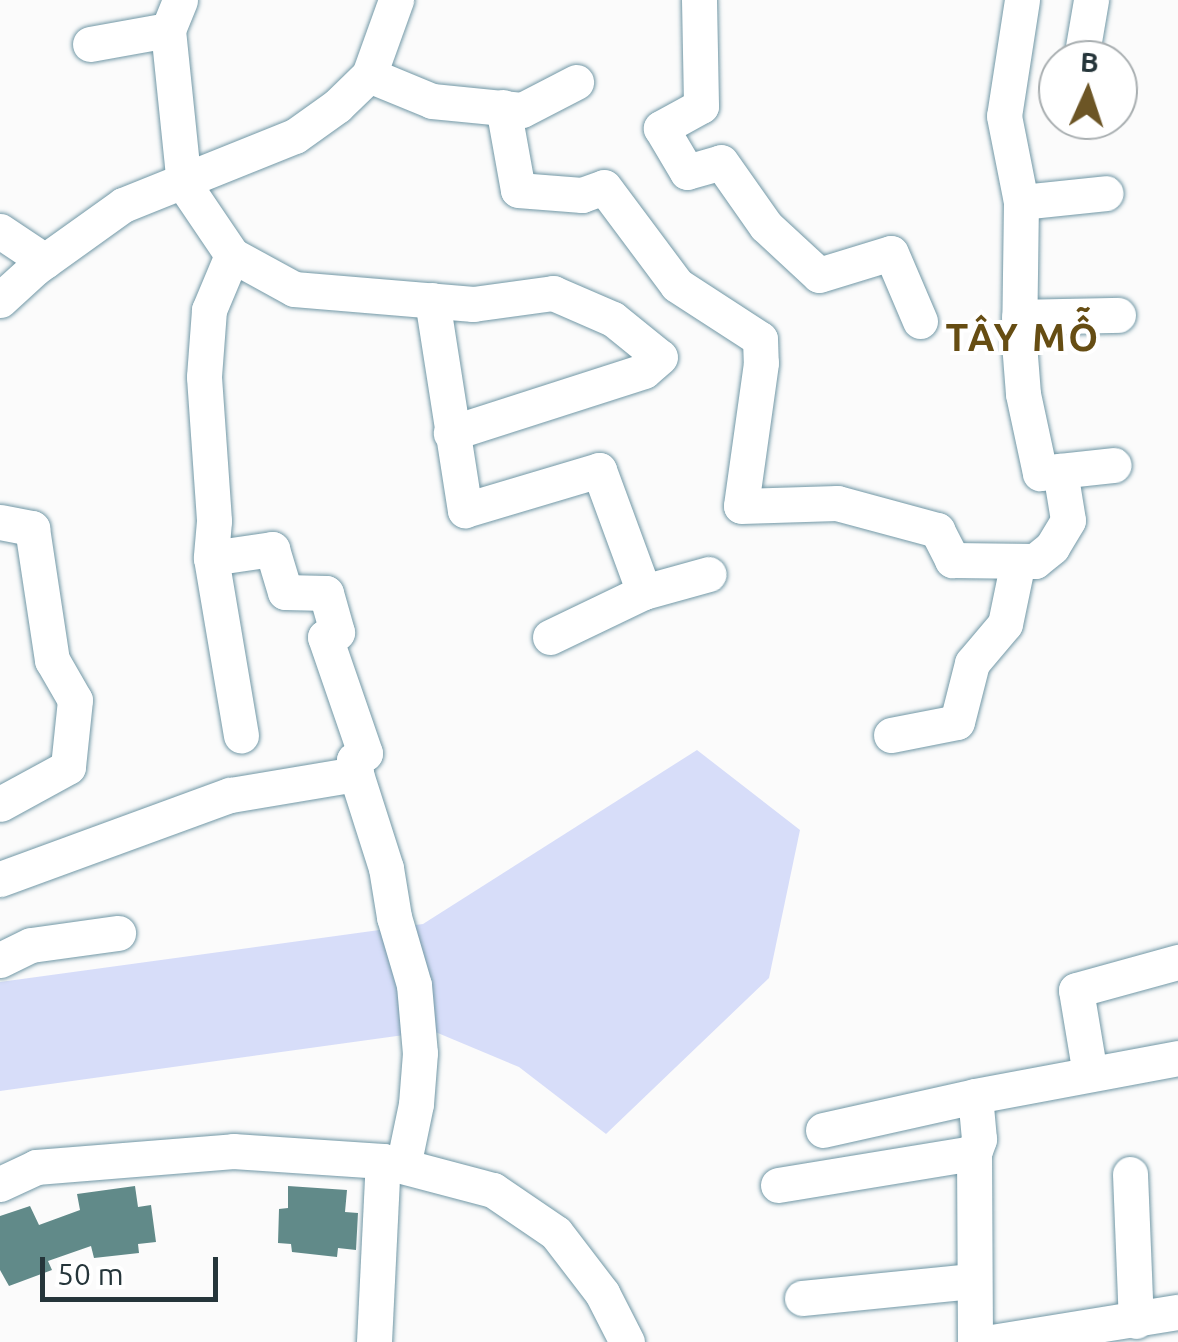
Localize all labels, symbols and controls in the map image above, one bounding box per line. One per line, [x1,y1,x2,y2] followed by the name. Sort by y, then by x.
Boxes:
[1038,40,1138,140] north arrow
[1079,46,1100,78] text: B
[945,315,1101,361] district label: TÂY MỖ
[45,1237,222,1299] scale bar
[57,1257,124,1291] text: 50 m

